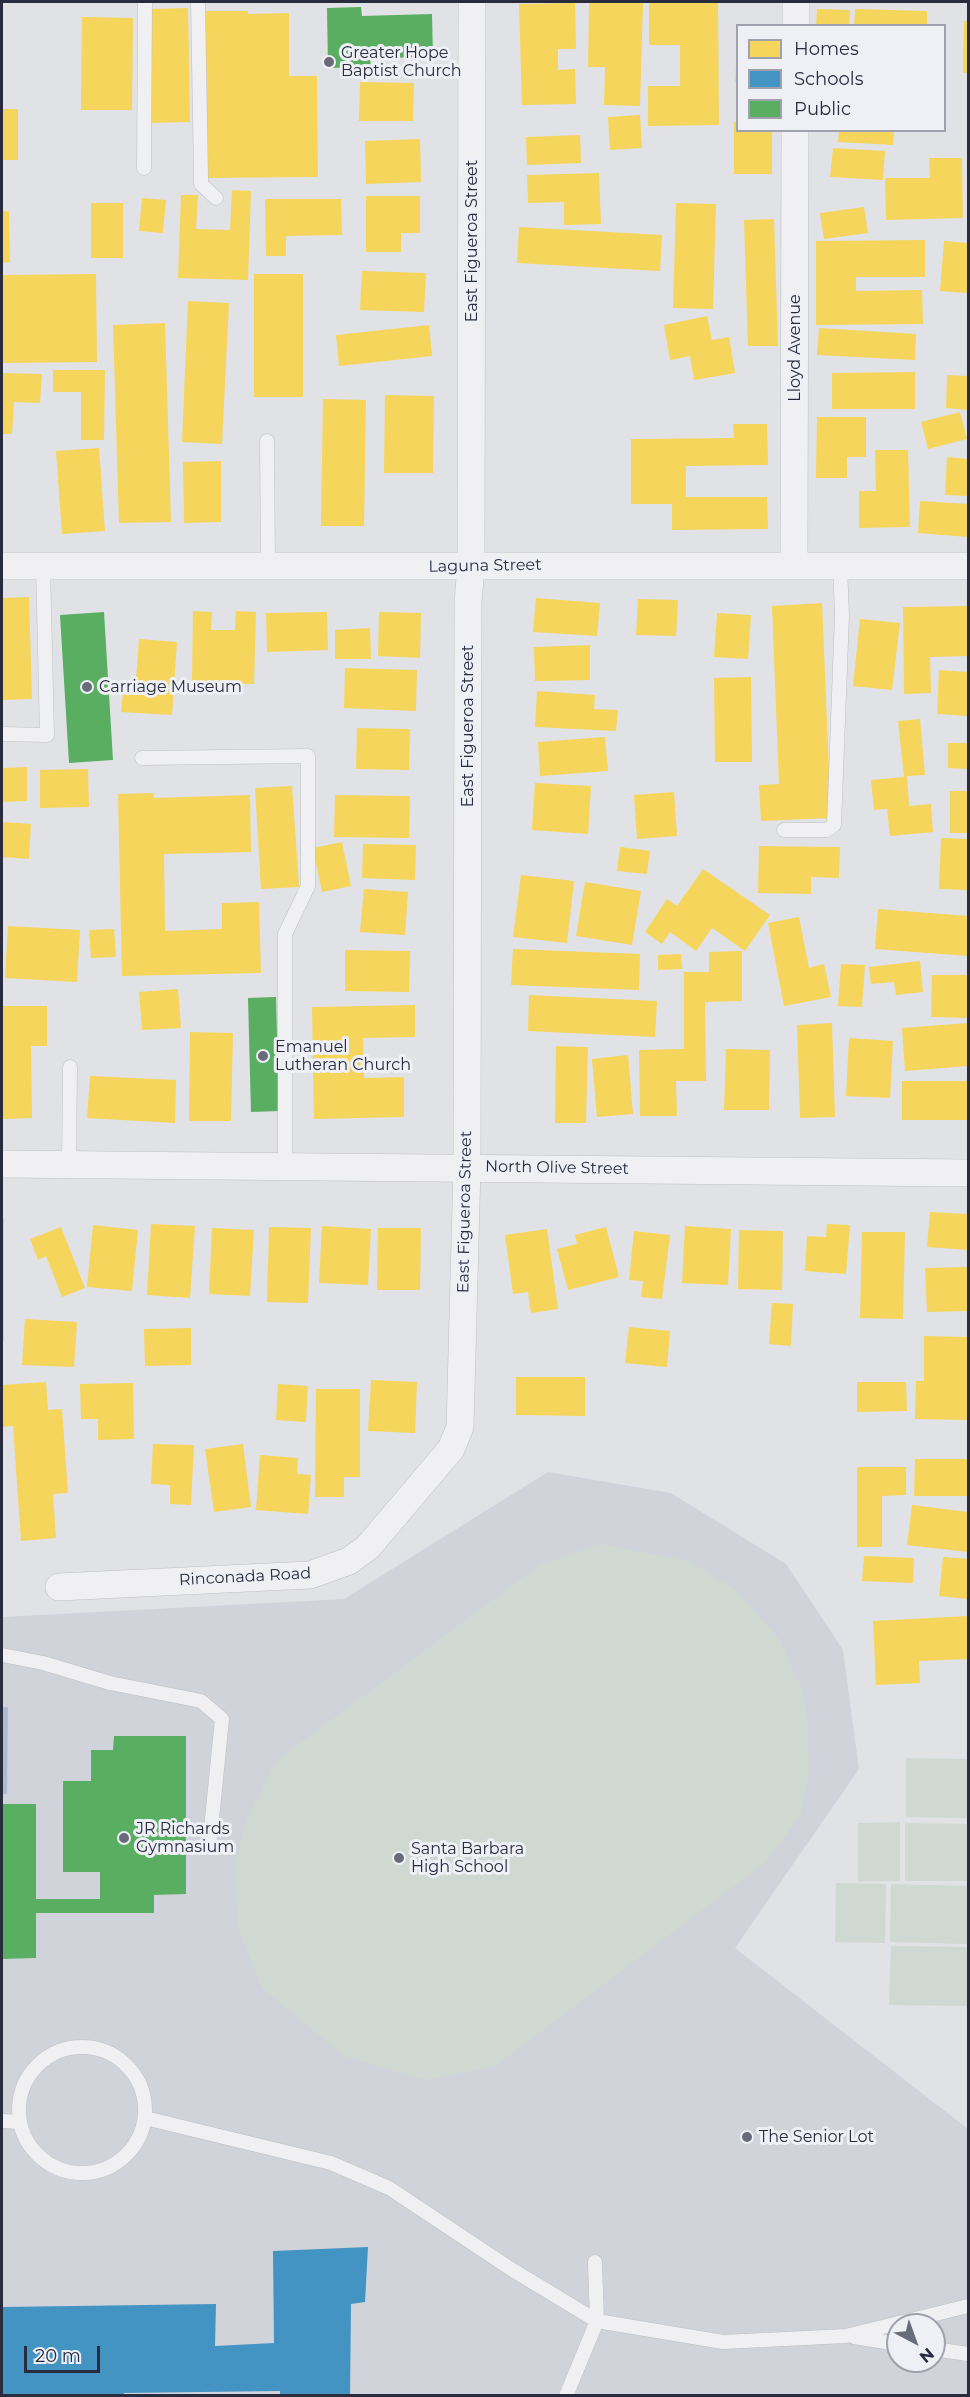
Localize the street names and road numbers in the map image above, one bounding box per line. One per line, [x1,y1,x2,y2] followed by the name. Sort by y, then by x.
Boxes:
[462,160,482,322] street label: East Figueroa Street
[785,294,805,402] street label: Lloyd Avenue
[428,555,542,577] street label: Laguna Street
[458,645,478,807] street label: East Figueroa Street
[454,1131,476,1293] street label: East Figueroa Street
[485,1157,629,1179] street label: North Olive Street
[179,1564,311,1590] street label: Rinconada Road

